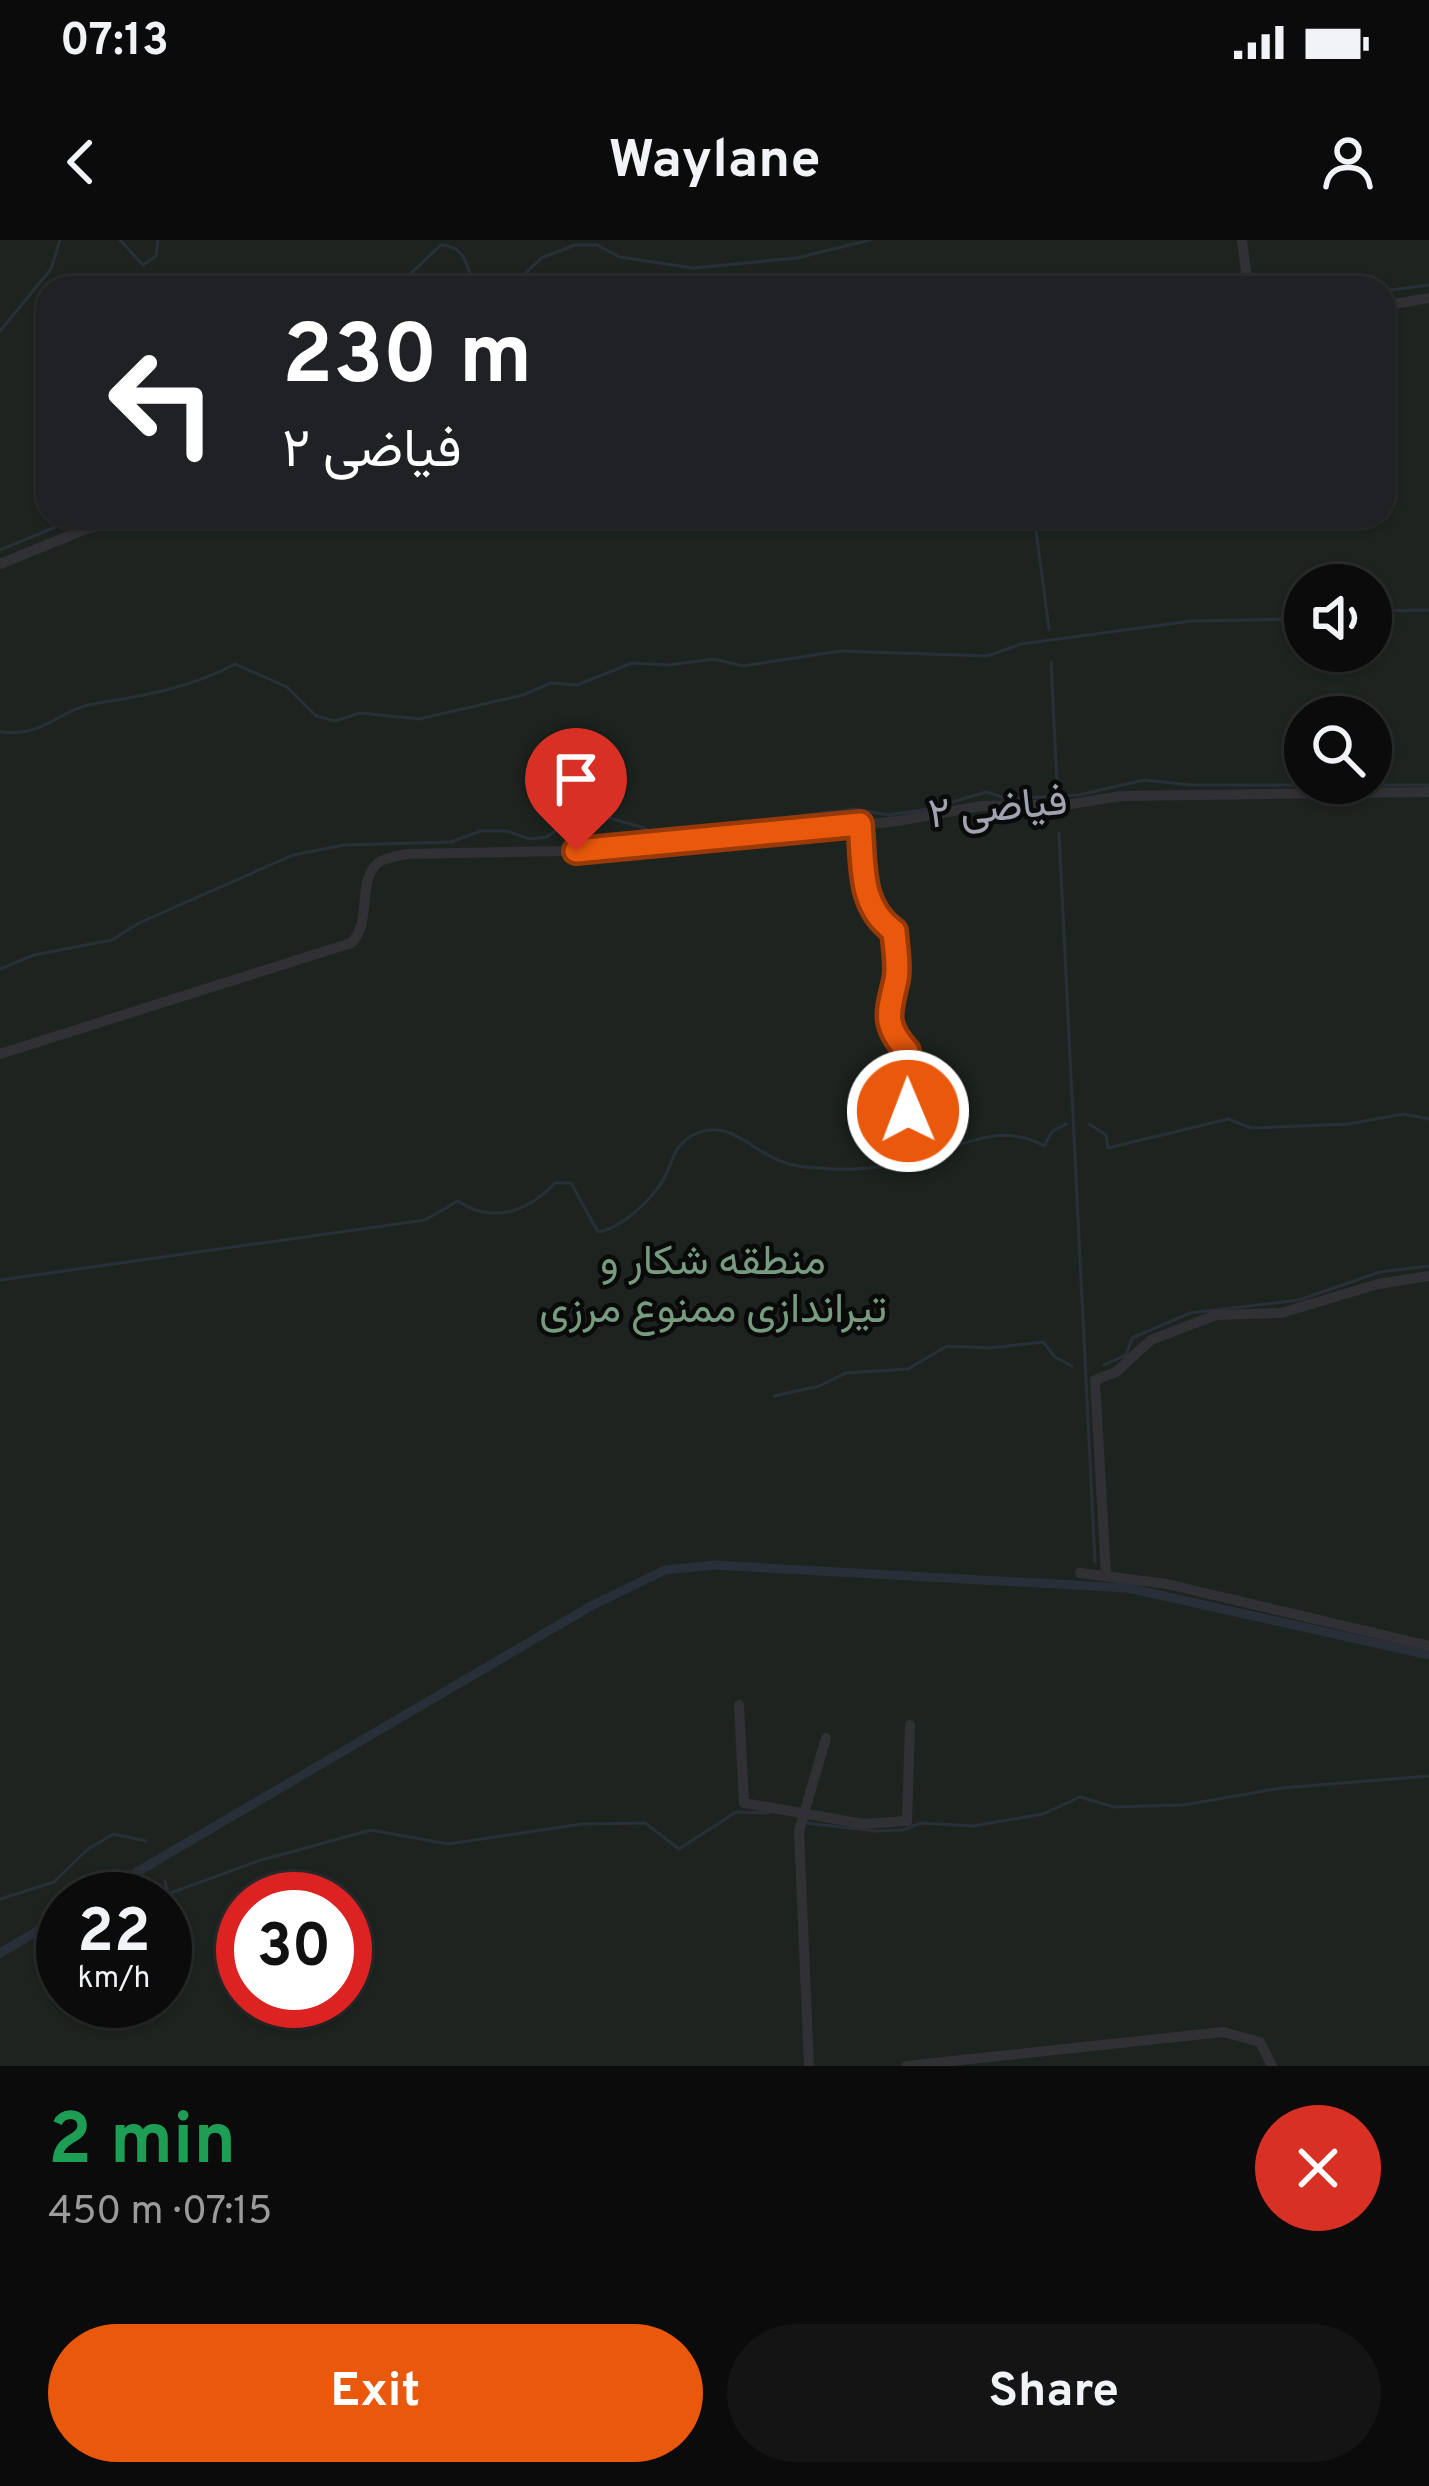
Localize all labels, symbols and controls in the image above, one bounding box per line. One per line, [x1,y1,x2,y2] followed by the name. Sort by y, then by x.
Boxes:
[60,14,169,71] text: 07:13
[608,128,821,197] text: Waylane
[48,129,114,195] icon: back
[1315,129,1381,195] icon: person
[282,307,532,413] text: 230 m
[84,324,240,480] icon: left
[282,418,462,487] text: فیاضی ۲
[1284,564,1392,804] map controls
[1284,564,1392,672] button: sound
[1284,696,1392,804] button: search
[525,728,627,851] pin
[543,746,609,812] icon: arrive
[926,776,1070,844] street label: فیاضی ۲
[845,1048,971,1174] position arrow
[539,1237,887,1338] park label: منطقه شکار و تیراندازی ممنوع مرزی
[216,1872,372,2028] speed limit sign: 30
[77,1897,151,1973] text: 22
[78,1961,150,1998] text: km/h
[48,2098,236,2190] text: 2 min
[1255,2105,1381,2231] button: close
[48,2189,272,2238] text: 450 m · 07:15
[48,2324,703,2462] button: Exit
[727,2324,1381,2462] button: Share

